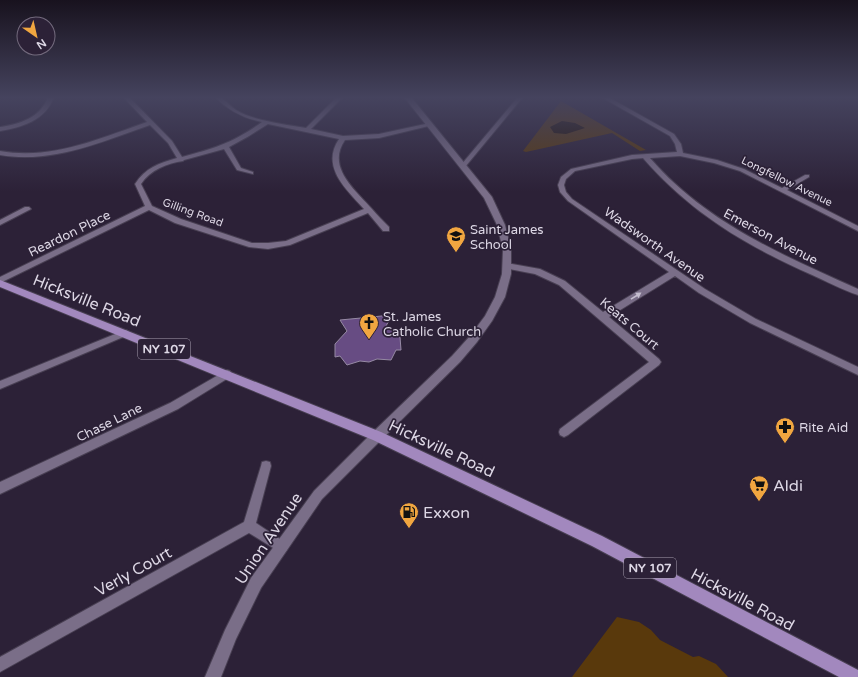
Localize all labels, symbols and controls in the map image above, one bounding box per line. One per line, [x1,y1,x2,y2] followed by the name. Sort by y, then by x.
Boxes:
[16,16,56,56] north arrow
[34,36,49,52] text: N
[739,154,834,209] street label: Longfellow Avenue
[161,196,225,229] street label: Gilling Road
[601,204,708,286] street label: Wadsworth Avenue
[721,205,820,268] street label: Emerson Avenue
[26,207,113,261] street label: Reardon Place
[470,222,544,253] place label: Saint James School
[445,225,467,253] school or university icon: Saint James School
[30,270,143,332] street label: Hicksville Road
[630,293,642,300] one-way arrow
[596,294,662,353] street label: Keats Court
[383,309,481,340] place label: St. James Catholic Church
[358,312,380,340] church icon: St. James Catholic Church
[138,339,190,359] road number: NY 107
[74,400,145,446] street label: Chase Lane
[385,416,498,482] street label: Hicksville Road
[774,416,796,444] pharmacy icon: Rite Aid
[799,420,848,436] place label: Rite Aid
[748,474,770,502] supermarket icon: Aldi
[773,476,803,496] place label: Aldi
[231,489,307,588] street label: Union Avenue
[398,501,420,529] fuel station icon: Exxon
[423,503,470,523] place label: Exxon
[92,543,175,601] street label: Verly Court
[624,558,676,578] road number: NY 107
[687,564,798,636] street label: Hicksville Road

